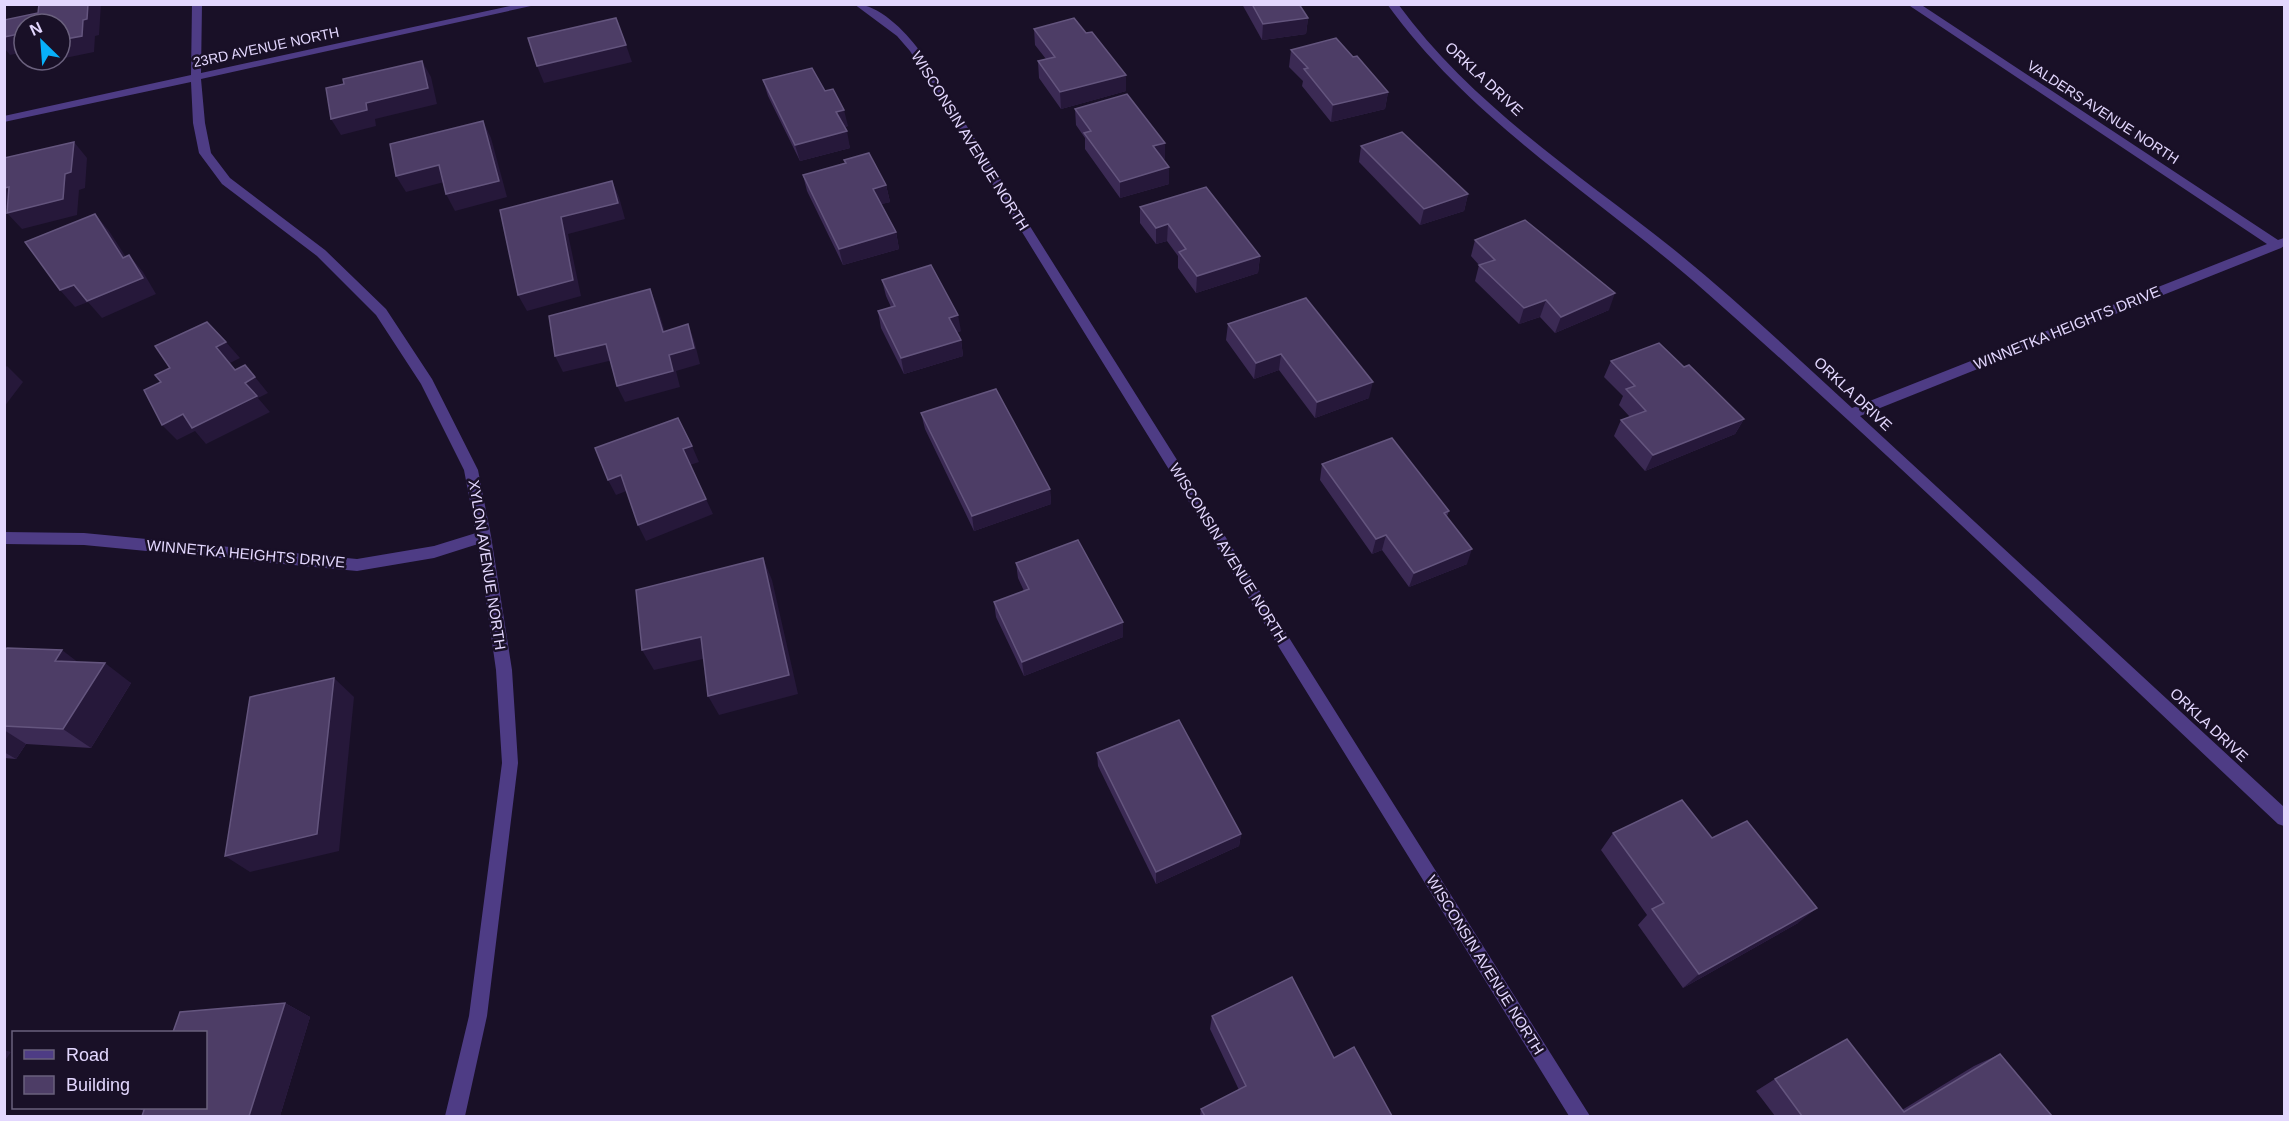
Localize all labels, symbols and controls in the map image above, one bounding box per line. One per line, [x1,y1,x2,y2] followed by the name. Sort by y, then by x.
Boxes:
[12,12,72,72] north arrow
[27,19,45,39] text: N
[192,24,340,70] street label: 23RD AVENUE NORTH
[1442,38,1527,119] street label: ORKLA DRIVE
[908,48,1033,233] street label: WISCONSIN AVENUE NORTH
[2024,57,2182,167] street label: VALDERS AVENUE NORTH
[1971,282,2162,373] street label: WINNETKA HEIGHTS DRIVE
[1811,353,1896,434] street label: ORKLA DRIVE
[1166,460,1291,645] street label: WISCONSIN AVENUE NORTH
[466,479,509,651] street label: XYLON AVENUE NORTH
[146,536,346,571] street label: WINNETKA HEIGHTS DRIVE
[2167,684,2252,765] street label: ORKLA DRIVE
[1423,872,1548,1057] street label: WISCONSIN AVENUE NORTH
[12,1031,207,1109] legend
[66,1045,109,1065] text: Road
[66,1075,130,1095] text: Building

